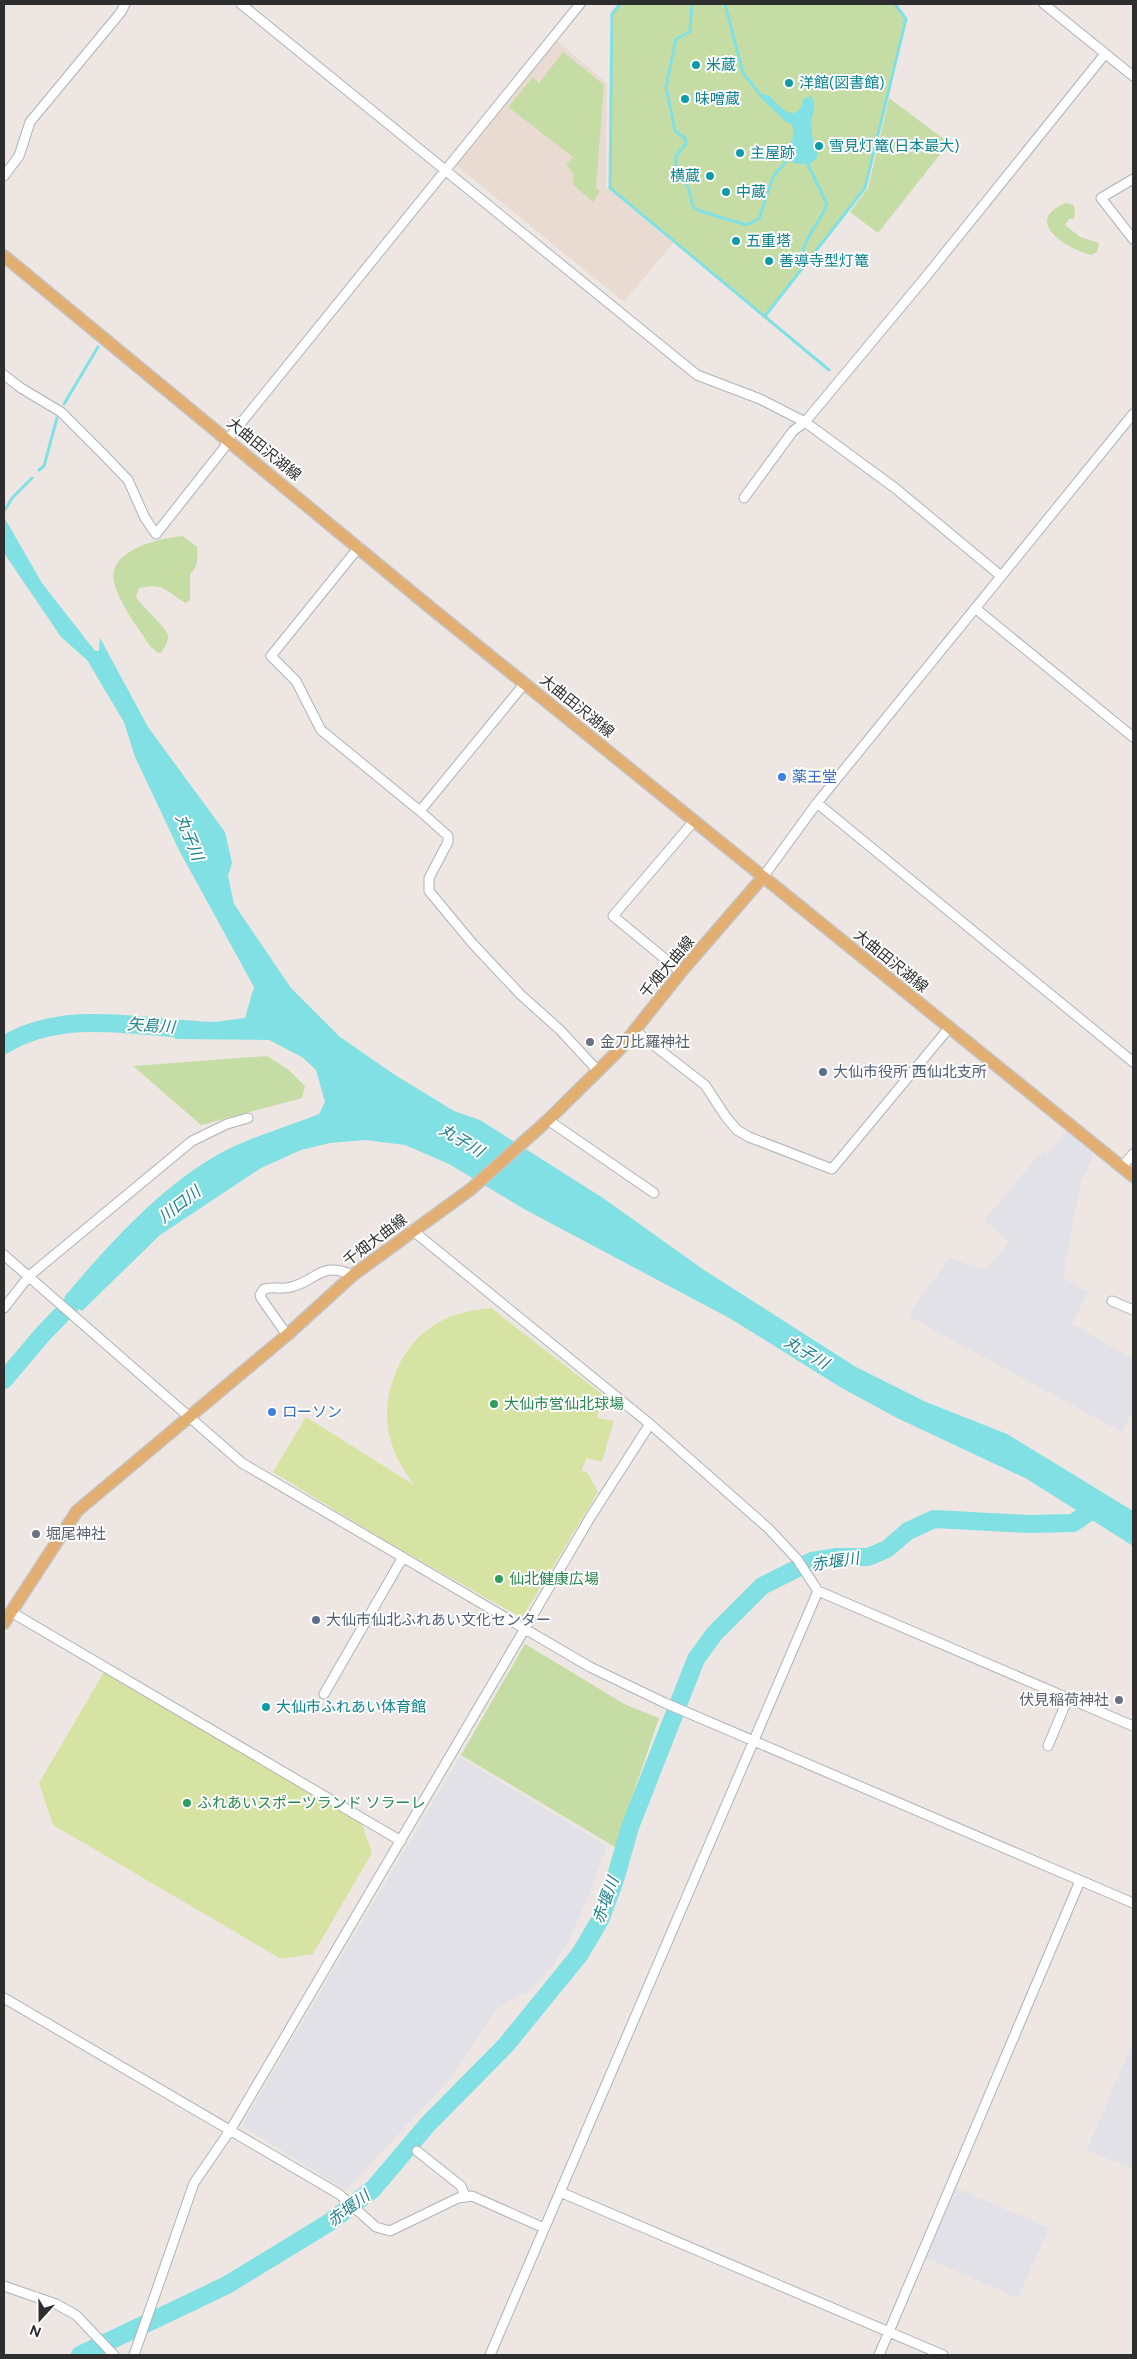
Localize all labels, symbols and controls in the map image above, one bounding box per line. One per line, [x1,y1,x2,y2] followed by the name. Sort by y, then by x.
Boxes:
[706,56,736,74] place label: 米蔵
[690,59,702,71] marker: 米蔵
[799,74,885,92] place label: 洋館(図書館)
[783,77,795,89] marker: 洋館(図書館)
[695,90,740,108] place label: 味噌蔵
[679,93,691,105] marker: 味噌蔵
[829,137,960,155] place label: 雪見灯篭(日本最大)
[813,140,825,152] marker: 雪見灯篭(日本最大)
[750,144,795,162] place label: 主屋跡
[734,147,746,159] marker: 主屋跡
[670,167,700,185] place label: 横蔵
[704,170,716,182] marker: 横蔵
[736,183,766,201] place label: 中蔵
[720,186,732,198] marker: 中蔵
[746,232,791,250] place label: 五重塔
[730,235,742,247] marker: 五重塔
[779,252,869,270] place label: 善導寺型灯篭
[763,255,775,267] marker: 善導寺型灯篭
[223,414,305,484] street label: 大曲田沢湖線
[536,671,618,741] street label: 大曲田沢湖線
[792,768,837,786] place label: 薬王堂
[776,771,788,783] marker: 薬王堂
[172,811,208,865] water label: 丸子川
[850,926,932,996] street label: 大曲田沢湖線
[636,932,698,1002] street label: 千畑大曲線
[126,1014,178,1037] water label: 矢島川
[600,1033,690,1051] place label: 金刀比羅神社
[584,1036,596,1048] marker: 金刀比羅神社
[833,1063,987,1081] place label: 大仙市役所 西仙北支所
[817,1066,829,1078] marker: 大仙市役所 西仙北支所
[436,1120,489,1162] water label: 丸子川
[155,1181,206,1227] water label: 川口川
[340,1210,410,1270] street label: 千畑大曲線
[781,1332,834,1374] water label: 丸子川
[504,1395,624,1413] place label: 大仙市営仙北球場
[488,1398,500,1410] marker: 大仙市営仙北球場
[282,1403,342,1421] place label: ローソン
[266,1406,278,1418] marker: ローソン
[46,1525,106,1543] place label: 堀尾神社
[30,1528,42,1540] marker: 堀尾神社
[810,1548,862,1574] water label: 赤堰川
[509,1570,599,1588] place label: 仙北健康広場
[493,1573,505,1585] marker: 仙北健康広場
[326,1611,551,1629] place label: 大仙市仙北ふれあい文化センター
[310,1614,322,1626] marker: 大仙市仙北ふれあい文化センター
[1019,1691,1109,1709] place label: 伏見稲荷神社
[1113,1694,1125,1706] marker: 伏見稲荷神社
[276,1698,426,1716] place label: 大仙市ふれあい体育館
[260,1701,272,1713] marker: 大仙市ふれあい体育館
[197,1794,425,1812] place label: ふれあいスポーツランド ソラーレ
[181,1797,193,1809] marker: ふれあいスポーツランド ソラーレ
[588,1872,623,1926] water label: 赤堰川
[323,2185,375,2230] water label: 赤堰川
[15,2294,65,2344] north arrow
[27,2321,44,2341] text: N

